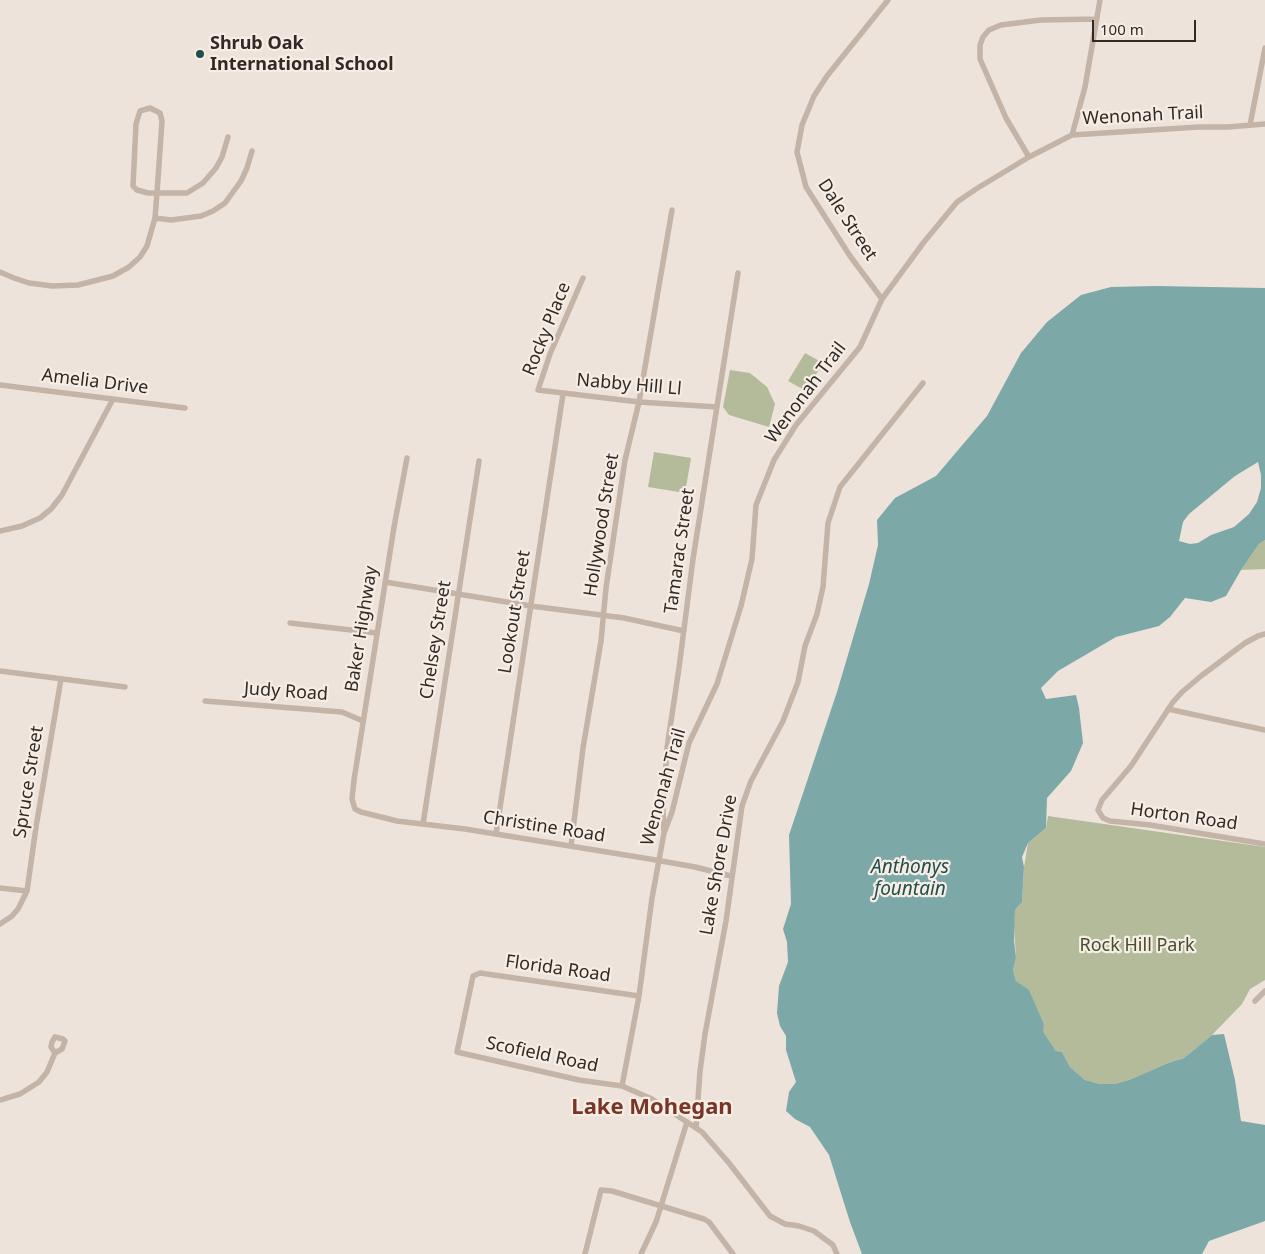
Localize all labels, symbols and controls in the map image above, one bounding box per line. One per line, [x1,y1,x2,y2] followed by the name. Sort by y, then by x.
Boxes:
[1095,10,1199,42] scale bar
[1100,19,1144,39] text: 100 m
[210,33,394,76] place label: Shrub Oak International School
[194,48,206,60] marker: Shrub Oak International School
[1082,102,1204,130] street label: Wenonah Trail
[813,175,881,265] street label: Dale Street
[519,279,575,379] street label: Rocky Place
[761,338,851,448] street label: Wenonah Trail
[41,365,149,399] street label: Amelia Drive
[576,370,682,400] street label: Nabby Hill Ll
[580,452,624,598] street label: Hollywood Street
[661,487,699,615] street label: Tamarac Street
[495,549,535,675] street label: Lookout Street
[341,564,383,694] street label: Baker Highway
[416,579,456,701] street label: Chelsey Street
[243,678,329,706] street label: Judy Road
[9,724,49,840] street label: Spruce Street
[637,726,691,848] street label: Wenonah Trail
[696,793,742,937] street label: Lake Shore Drive
[1129,799,1239,835] street label: Horton Road
[481,807,607,847] street label: Christine Road
[871,857,949,901] water label: Anthonys fountain
[1079,935,1195,957] park label: Rock Hill Park
[504,951,612,987] street label: Florida Road
[484,1033,600,1077] street label: Scofield Road
[571,1095,733,1121] district label: Lake Mohegan

